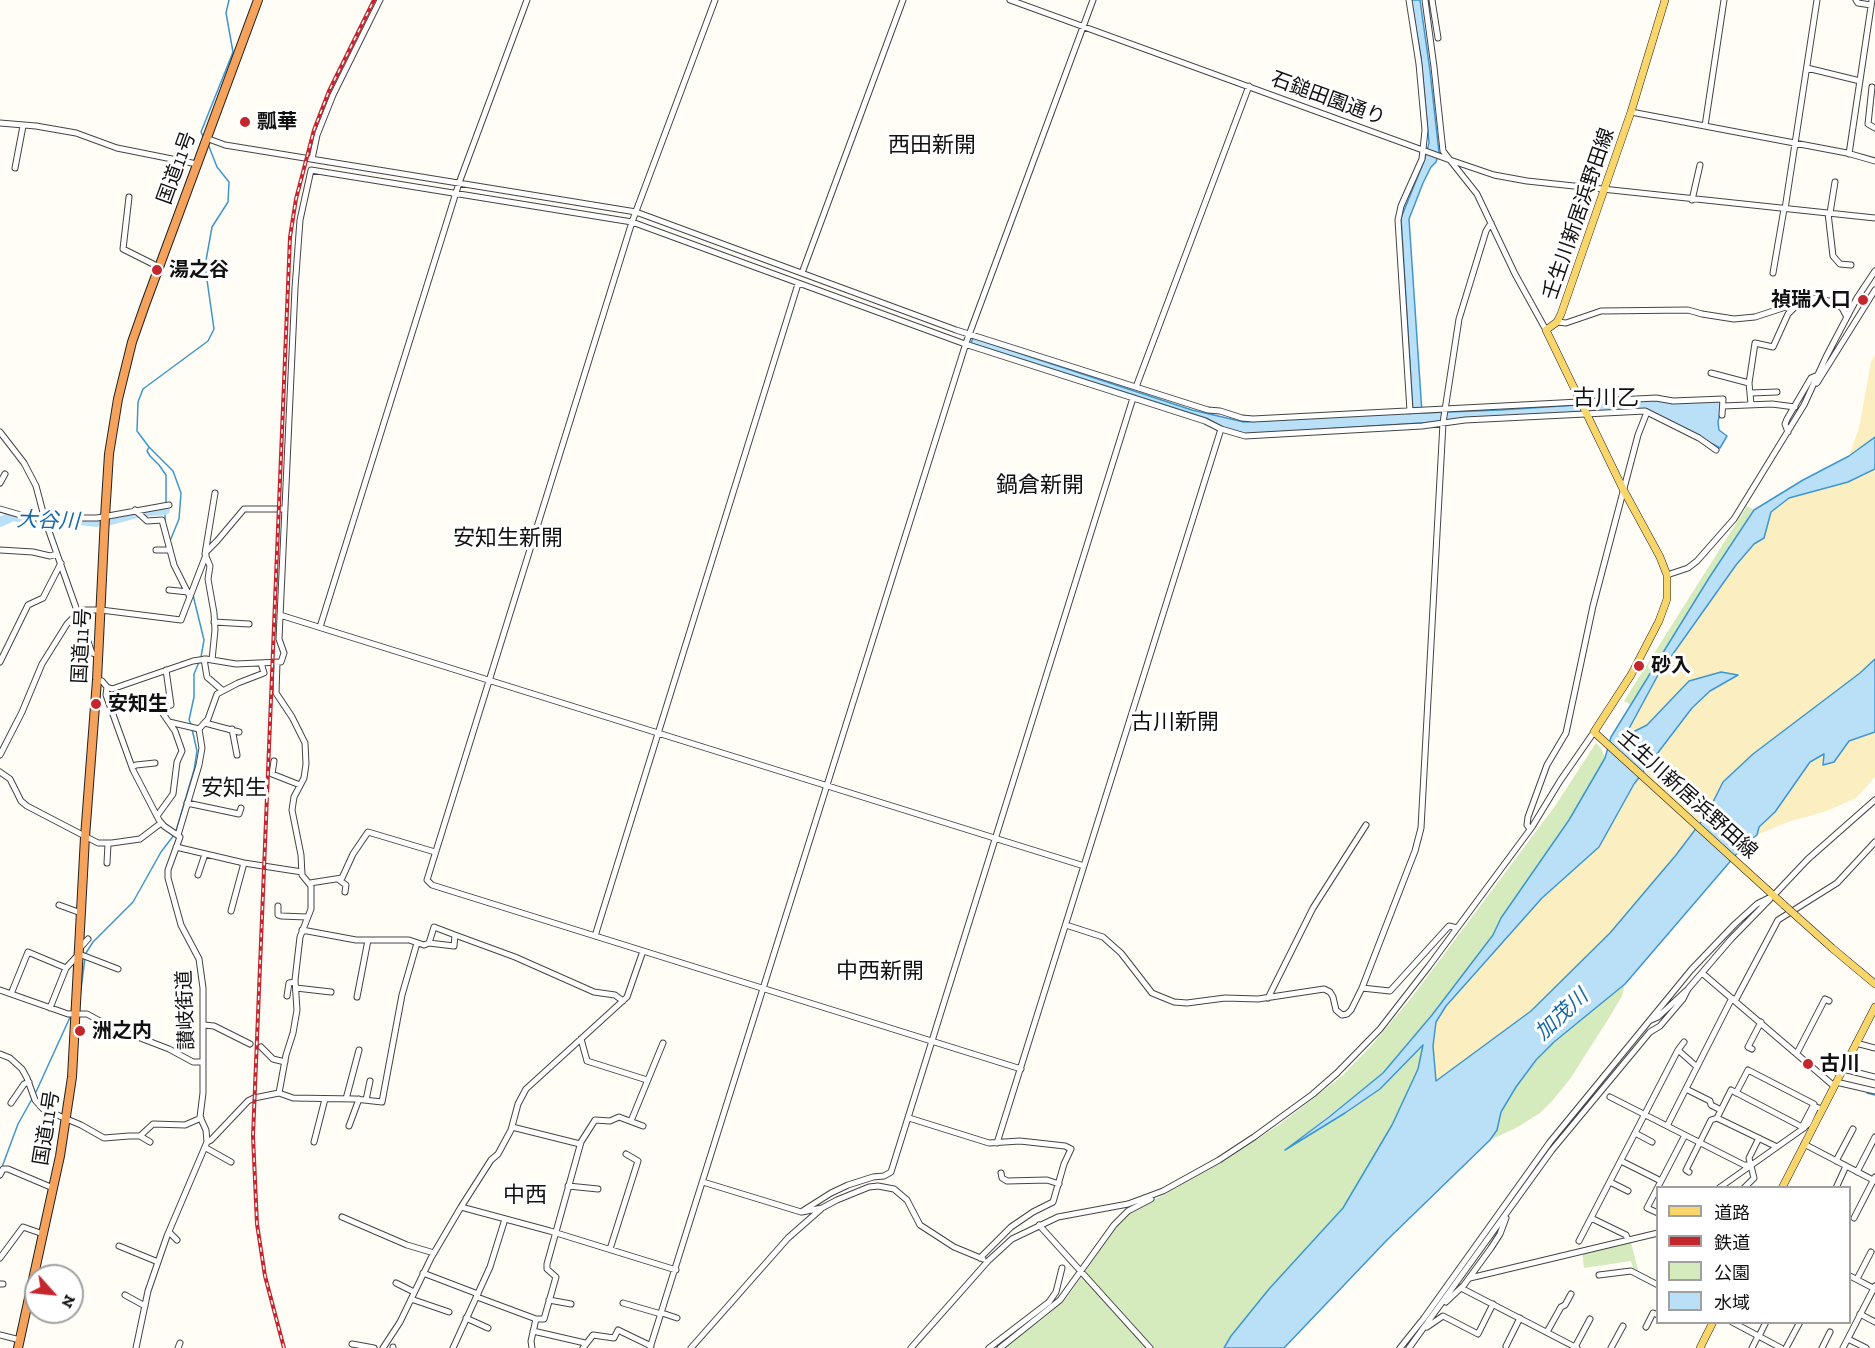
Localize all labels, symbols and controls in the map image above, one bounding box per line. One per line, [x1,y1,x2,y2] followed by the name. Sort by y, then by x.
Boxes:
[1268,67,1388,131] street label: 石鎚田園通り
[257,110,297,134] place label: 瓢華
[238,115,252,129] marker: 瓢華
[1538,125,1620,303] street label: 壬生川新居浜野田線
[153,128,201,208] street label: 国道11号
[888,133,976,159] district label: 西田新開
[169,258,229,282] place label: 湯之谷
[150,263,164,277] marker: 湯之谷
[1771,288,1851,312] place label: 禎瑞入口
[1856,293,1870,307] marker: 禎瑞入口
[1573,386,1639,412] district label: 古川乙
[996,473,1084,499] district label: 鍋倉新開
[16,507,80,535] water label: 大谷川
[453,526,563,552] district label: 安知生新開
[68,608,96,684] street label: 国道11号
[1651,654,1691,678] place label: 砂入
[1632,659,1646,673] marker: 砂入
[108,692,168,716] place label: 安知生
[89,697,103,711] marker: 安知生
[1131,710,1219,736] district label: 古川新開
[1612,726,1762,864] street label: 壬生川新居浜野田線
[201,776,267,802] district label: 安知生
[836,959,924,985] district label: 中西新開
[173,970,199,1050] street label: 讃岐街道
[1530,984,1594,1046] water label: 加茂川
[92,1019,152,1043] place label: 洲之内
[73,1024,87,1038] marker: 洲之内
[1820,1052,1860,1076] place label: 古川
[1801,1057,1815,1071] marker: 古川
[29,1089,65,1167] street label: 国道11号
[503,1183,547,1209] district label: 中西
[1656,1186,1851,1324] legend
[1714,1202,1750,1224] text: 道路
[1714,1232,1750,1254] text: 鉄道
[1714,1262,1750,1284] text: 公園
[24,1264,84,1324] north arrow
[57,1292,80,1311] text: N
[1714,1292,1750,1314] text: 水域

